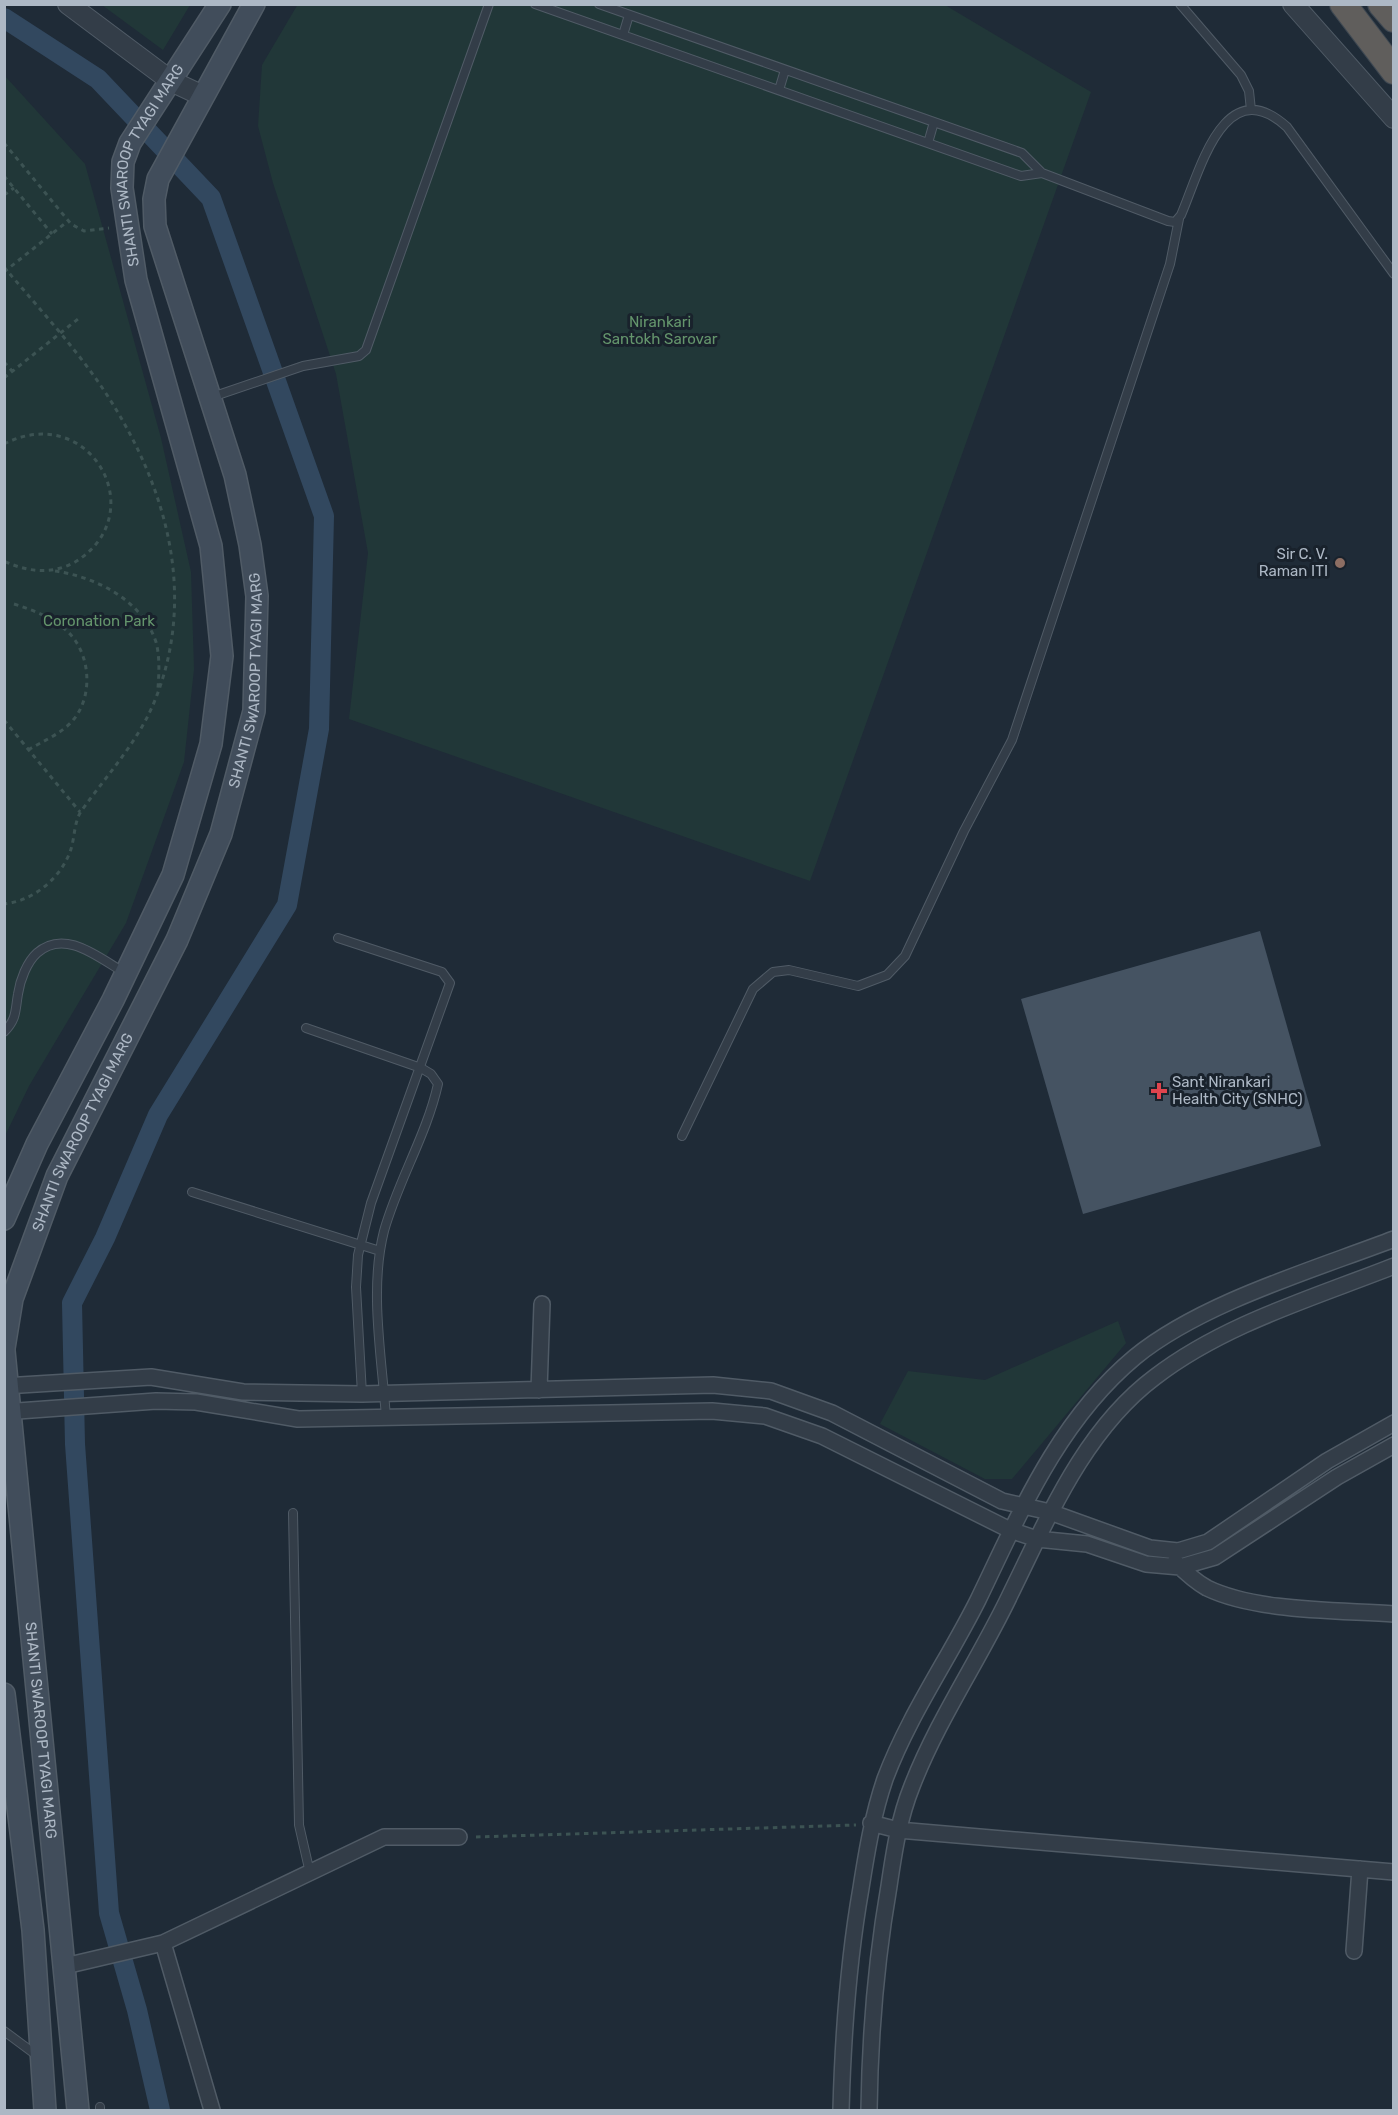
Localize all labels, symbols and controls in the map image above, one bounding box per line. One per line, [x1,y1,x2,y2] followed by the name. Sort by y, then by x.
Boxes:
[113,61,188,268] street label: SHANTI SWAROOP TYAGI MARG
[602,313,718,348] park label: Nirankari Santokh Sarovar
[1259,545,1328,580] place label: Sir C. V. Raman ITI
[1333,556,1347,570] marker: Sir C. V. Raman ITI
[225,572,266,790] street label: SHANTI SWAROOP TYAGI MARG
[43,612,155,630] park label: Coronation Park
[28,1030,137,1234] street label: SHANTI SWAROOP TYAGI MARG
[1172,1073,1303,1108] place label: Sant Nirankari Health City (SNHC)
[1150,1082,1168,1100] marker: Sant Nirankari Health City (SNHC)
[21,1621,60,1839] street label: SHANTI SWAROOP TYAGI MARG

